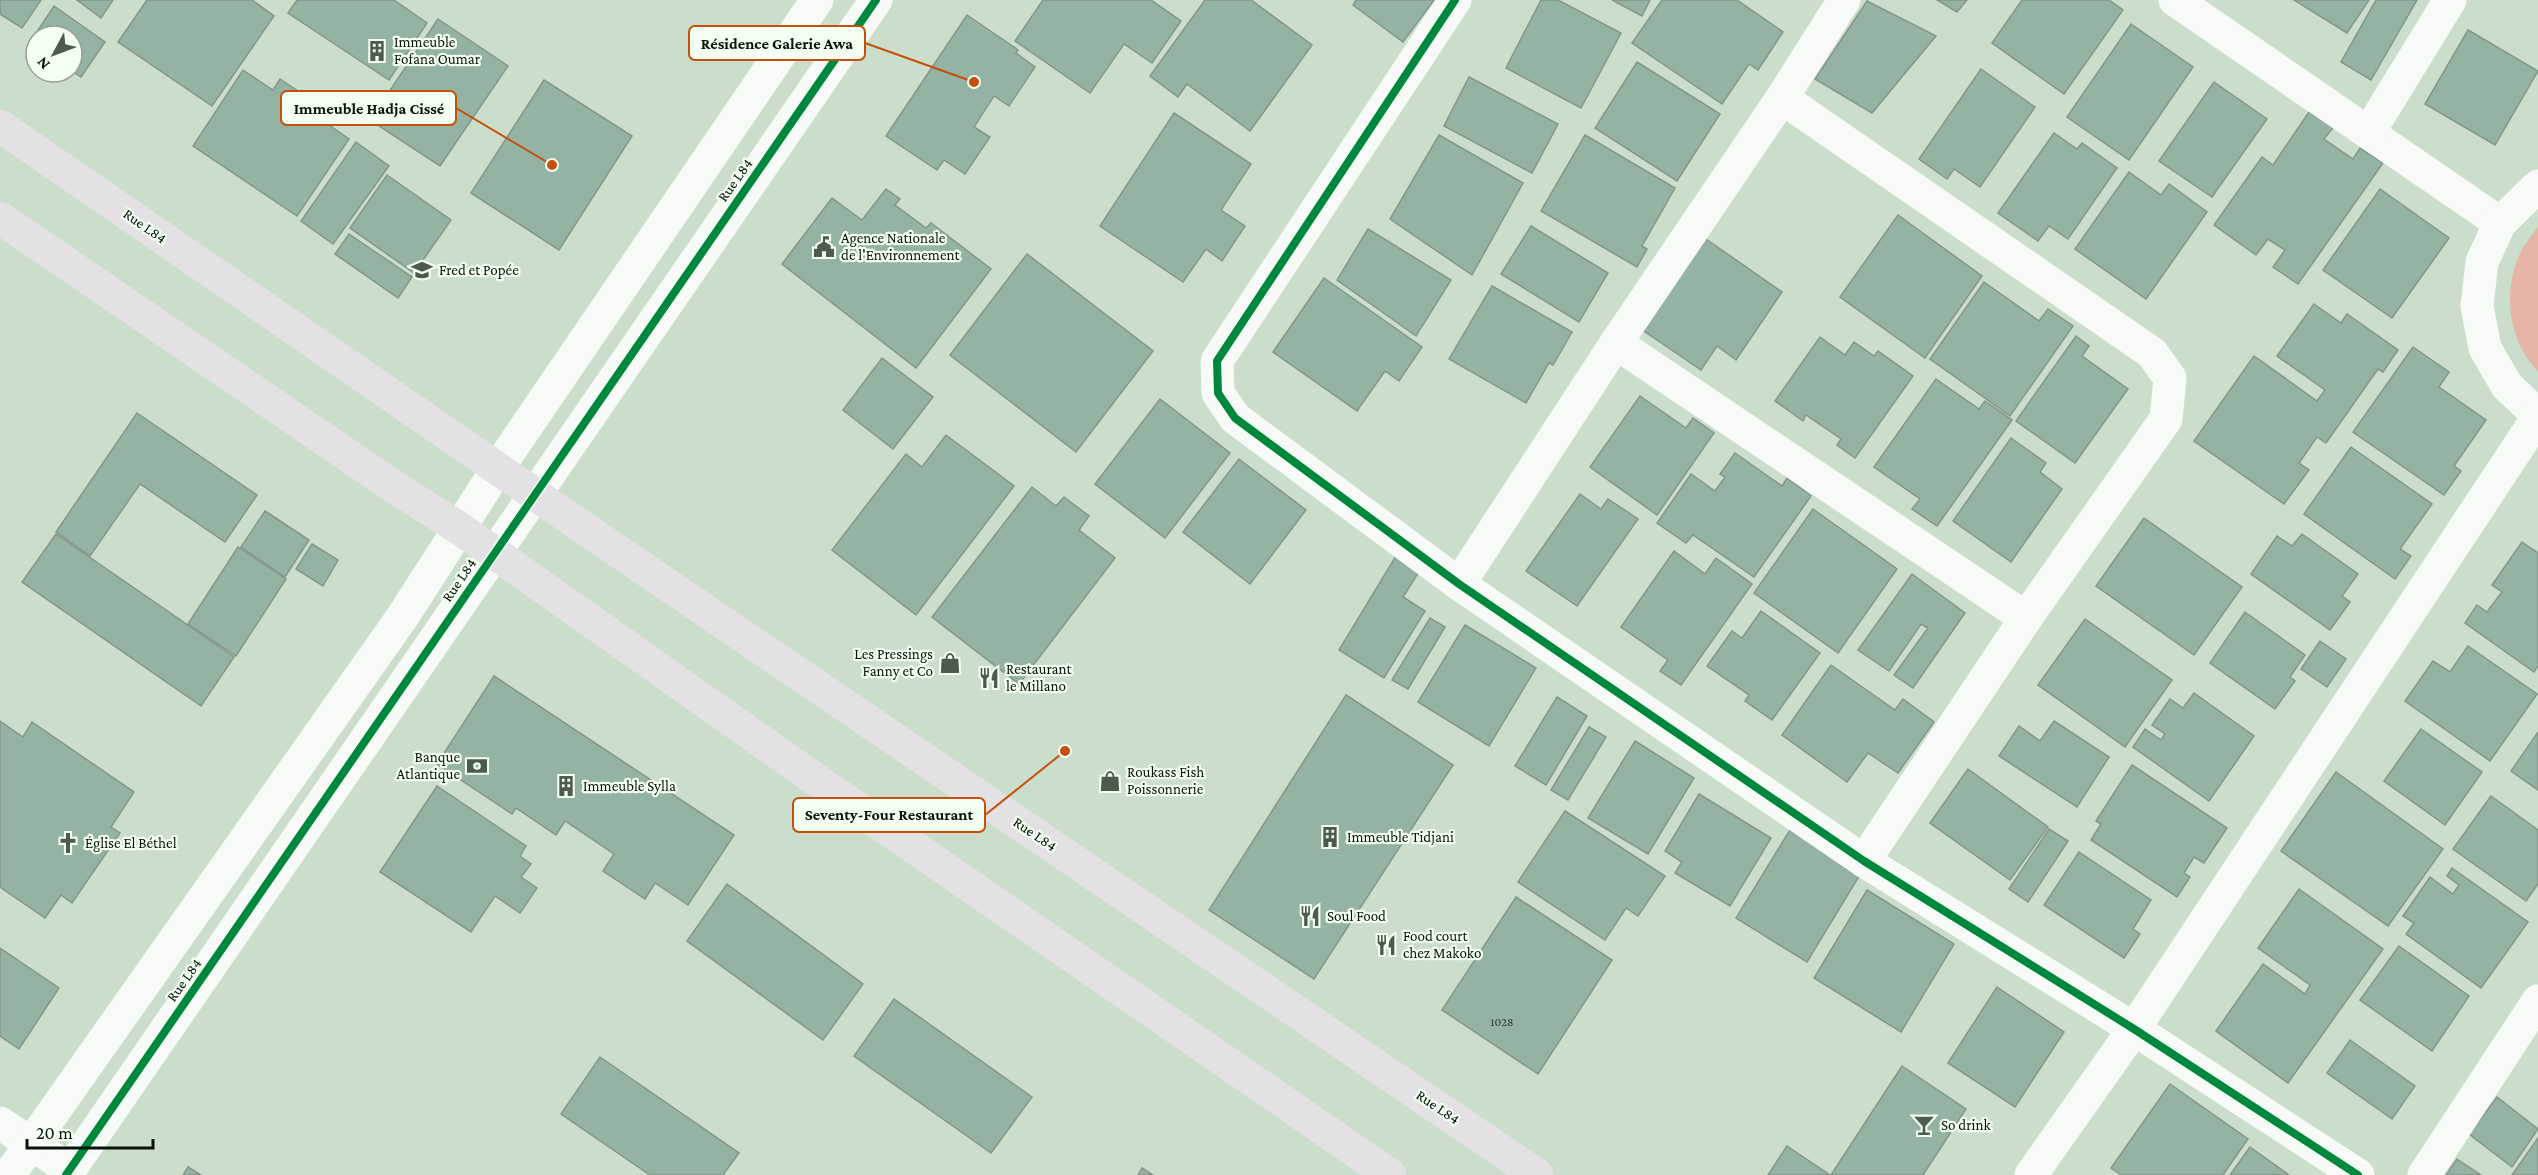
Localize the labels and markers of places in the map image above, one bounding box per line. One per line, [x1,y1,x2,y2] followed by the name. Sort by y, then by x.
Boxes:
[689,26,865,60] callout: Résidence Galerie Awa
[394,34,481,67] place label: Immeuble Fofana Oumar
[365,39,389,63] building icon: Immeuble Fofana Oumar
[281,91,456,125] callout: Immeuble Hadja Cissé
[841,230,961,263] place label: Agence Nationale de l'Environnement
[812,235,836,259] public building icon: Agence Nationale de l'Environnement
[410,258,434,282] school or university icon: Fred et Popée
[439,262,519,279] place label: Fred et Popée
[854,646,933,680] place label: Les Pressings Fanny et Co
[938,651,962,675] shop icon: Les Pressings Fanny et Co
[1006,661,1072,694] place label: Restaurant le Millano
[977,666,1001,690] restaurant icon: Restaurant le Millano
[397,749,460,783] place label: Banque Atlantique
[465,754,489,778] bank icon: Banque Atlantique
[1127,764,1204,797] place label: Roukass Fish Poissonnerie
[1098,769,1122,793] shop icon: Roukass Fish Poissonnerie
[554,774,578,798] building icon: Immeuble Sylla
[583,778,676,795] place label: Immeuble Sylla
[793,798,985,832] callout: Seventy-Four Restaurant
[1318,825,1342,849] building icon: Immeuble Tidjani
[1347,829,1454,846] place label: Immeuble Tidjani
[56,831,80,855] church icon: Église El Béthel
[85,835,177,852] place label: Église El Béthel
[1298,904,1322,928] restaurant icon: Soul Food
[1327,908,1386,924] place label: Soul Food
[1403,928,1481,961] place label: Food court chez Makoko
[1374,933,1398,957] restaurant icon: Food court chez Makoko
[1912,1113,1936,1137] bar icon: So drink
[1941,1117,1991,1133] place label: So drink

